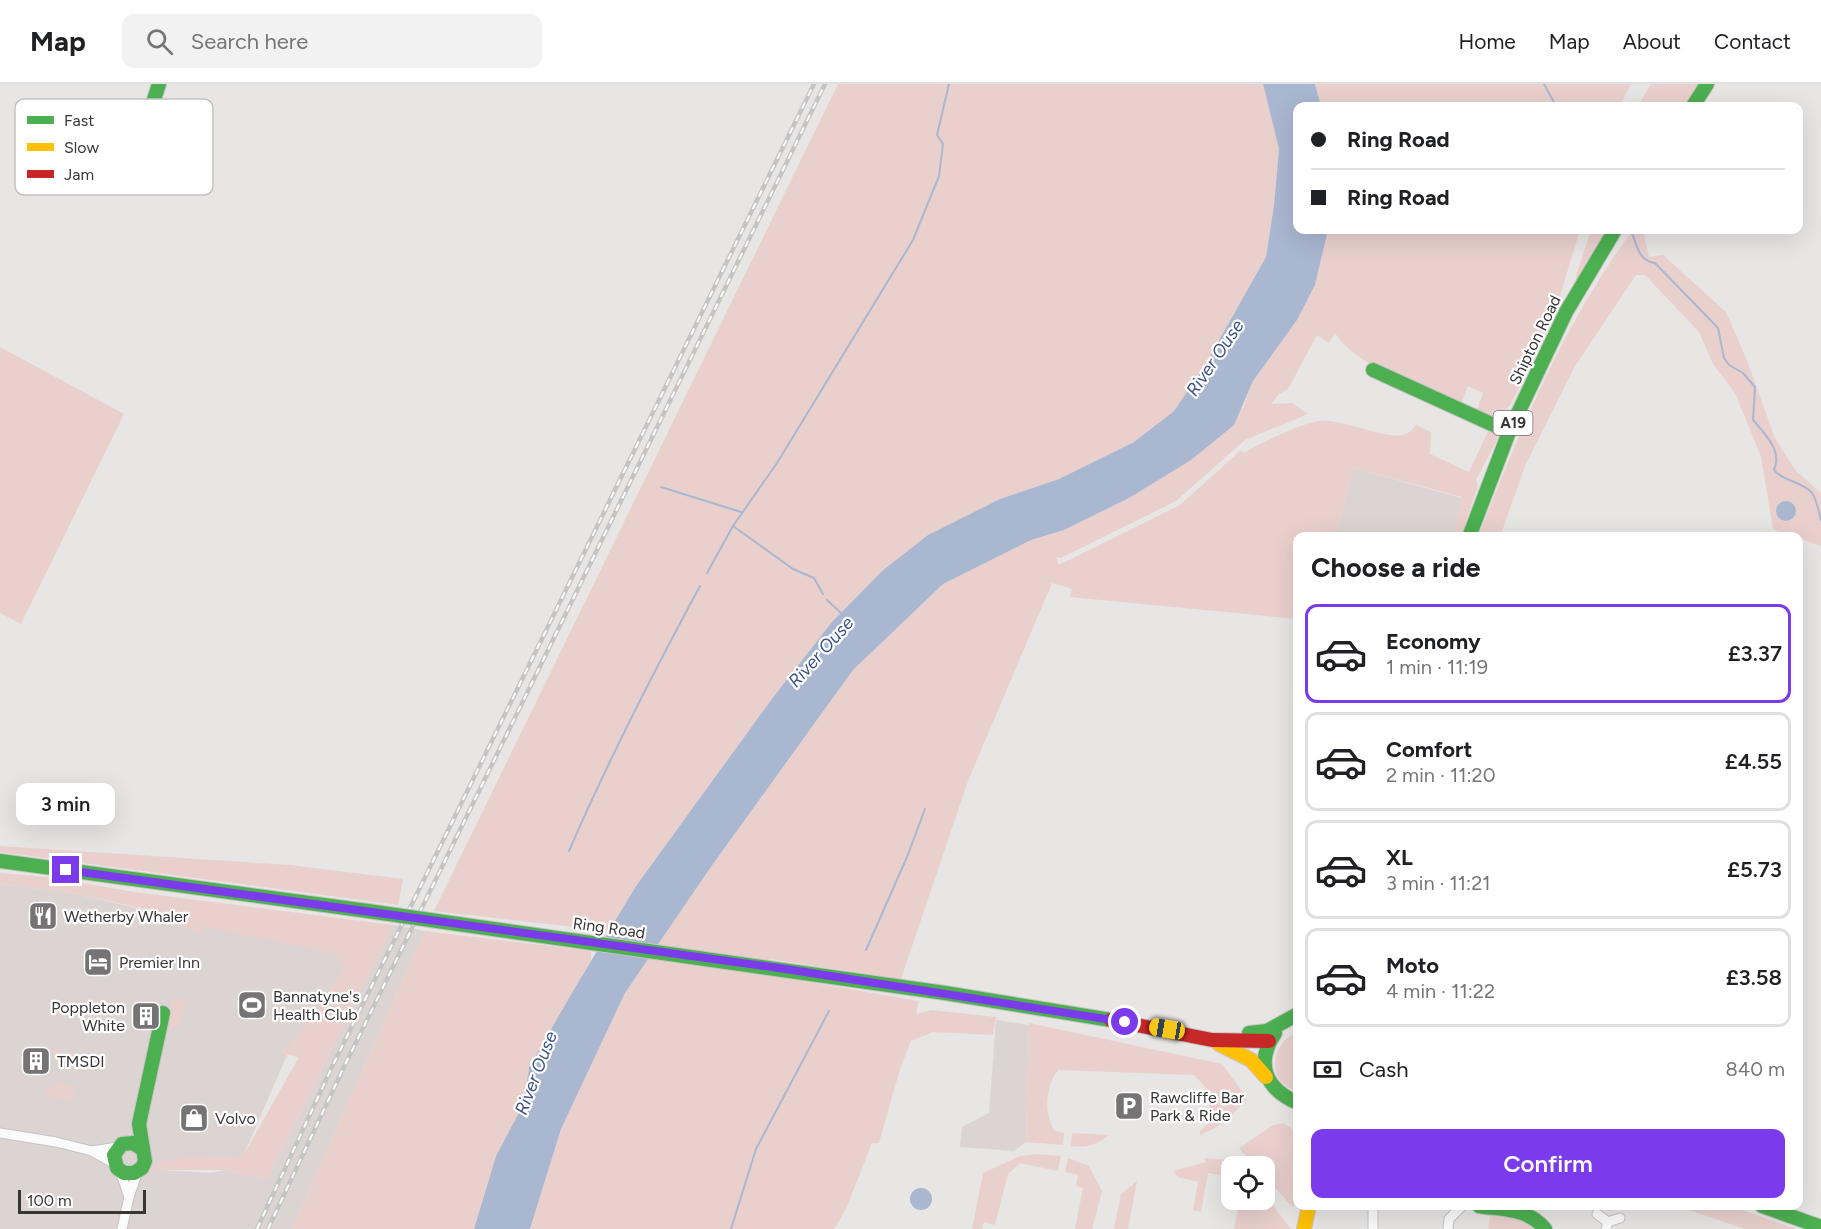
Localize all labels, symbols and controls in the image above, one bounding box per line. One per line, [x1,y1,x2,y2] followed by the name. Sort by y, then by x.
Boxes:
[122,14,542,68] search box
[30,24,86,58] text: Map
[143,25,176,58] icon: search
[191,28,308,55] text: Search here
[1459,29,1516,54] text: Home
[1549,29,1590,54] text: Map
[1623,29,1681,54] text: About
[1714,29,1791,54] text: Contact
[15,99,213,195] legend
[64,111,94,130] text: Fast
[1347,126,1450,153] text: Ring Road
[64,138,99,157] text: Slow
[64,165,94,184] text: Jam
[1347,184,1450,211] text: Ring Road
[1505,292,1565,388] street label: Shipton Road
[1181,316,1249,400] water label: River Ouse
[1494,411,1532,435] road number: A19
[1311,551,1480,584] text: Choose a ride
[784,612,859,692] water label: River Ouse
[1314,627,1368,681] icon: car
[1386,628,1481,655] text: Economy
[1728,640,1782,667] text: £3.37
[1386,655,1488,679] text: 1 min · 11:19
[1314,735,1368,789] icon: car
[1386,736,1472,763] text: Comfort
[1725,748,1782,775] text: £4.55
[1386,763,1495,787] text: 2 min · 11:20
[16,783,116,825] callout: 3 min
[41,792,90,816] text: 3 min
[1314,843,1368,897] icon: car
[1386,844,1413,871] text: XL
[52,856,79,883] route end
[1727,856,1782,883] text: £5.73
[1386,871,1491,895] text: 3 min · 11:21
[27,900,59,932] restaurant icon: Wetherby Whaler
[64,907,189,926] place label: Wetherby Whaler
[572,914,646,942] street label: Ring Road
[82,946,114,978] hotel icon: Premier Inn
[1314,951,1368,1005] icon: car
[1386,952,1439,979] text: Moto
[119,953,200,972] place label: Premier Inn
[1726,964,1782,991] text: £3.58
[1386,979,1495,1003] text: 4 min · 11:22
[273,987,360,1024] place label: Bannatyne's Health Club
[236,989,268,1021] sports icon: Bannatyne's Health Club
[51,998,125,1035] place label: Poppleton White
[130,1000,162,1032] building icon: Poppleton White
[1111,1008,1138,1035] route start
[1148,1017,1186,1041] car
[510,1028,562,1118] water label: River Ouse
[20,1045,52,1077] building icon: TMSDI
[57,1052,105,1071] place label: TMSDI
[1311,1053,1344,1086] icon: cash
[1359,1056,1409,1083] text: Cash
[1726,1057,1785,1081] text: 840 m
[1150,1088,1245,1125] place label: Rawcliffe Bar Park & Ride
[1113,1090,1145,1122] parking icon: Rawcliffe Bar Park & Ride
[178,1102,210,1134] shop icon: Volvo
[215,1109,256,1128] place label: Volvo
[1311,1129,1785,1198] button: Confirm
[1221,1156,1275,1210] map controls
[1221,1156,1275,1210] button: locate
[18,1187,146,1214] scale bar
[27,1191,72,1210] text: 100 m

